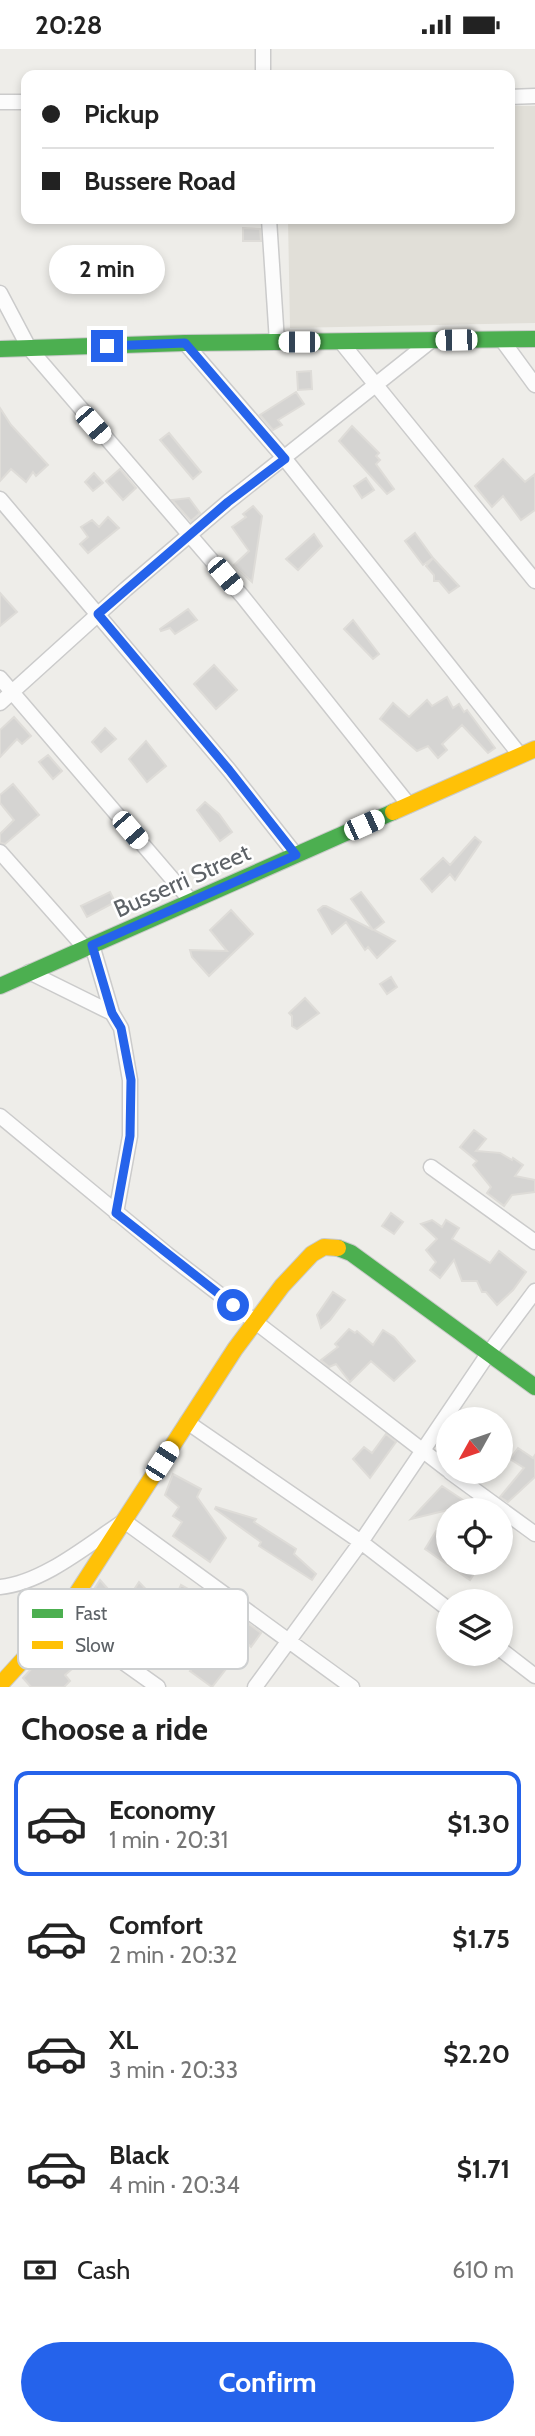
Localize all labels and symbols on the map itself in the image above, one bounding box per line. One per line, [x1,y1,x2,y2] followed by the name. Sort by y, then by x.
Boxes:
[49,245,165,293] callout: 2 min
[435,329,478,351] car
[91,330,123,362] route end
[279,332,321,353] car
[72,402,115,448] car
[204,553,247,599] car
[109,807,152,853] car
[341,807,388,843] car
[109,838,255,924] street label: Busserri Street
[217,1289,249,1321] route start
[436,1407,513,1484] north arrow
[142,1438,183,1484] car
[18,1589,248,1669] legend
[75,1602,108,1625] text: Fast
[75,1634,115,1657] text: Slow

